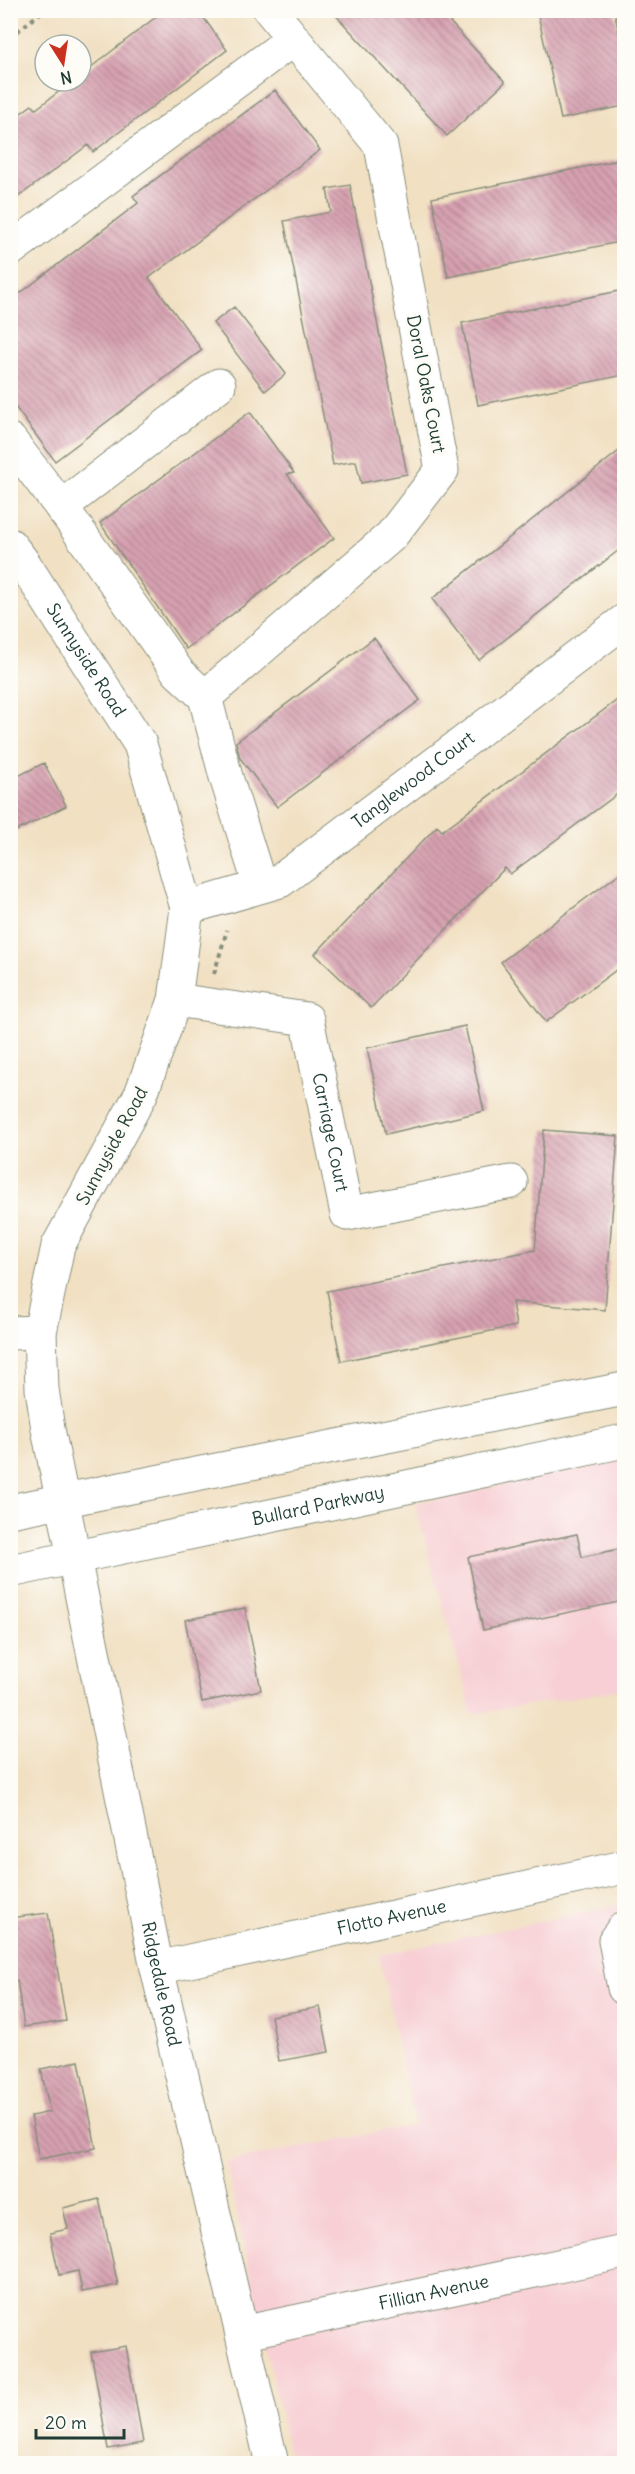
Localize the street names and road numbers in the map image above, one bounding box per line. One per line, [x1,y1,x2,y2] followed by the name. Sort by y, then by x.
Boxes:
[402,313,451,455] street label: Doral Oaks Court
[42,599,132,721] street label: Sunnyside Road
[347,726,479,834] street label: Tanglewood Court
[307,1071,354,1194] street label: Carriage Court
[71,1082,153,1209] street label: Sunnyside Road
[250,1480,386,1530] street label: Bullard Parkway
[335,1894,448,1940] street label: Flotto Avenue
[137,1920,187,2049] street label: Ridgedale Road
[377,2269,491,2315] street label: Fillian Avenue

